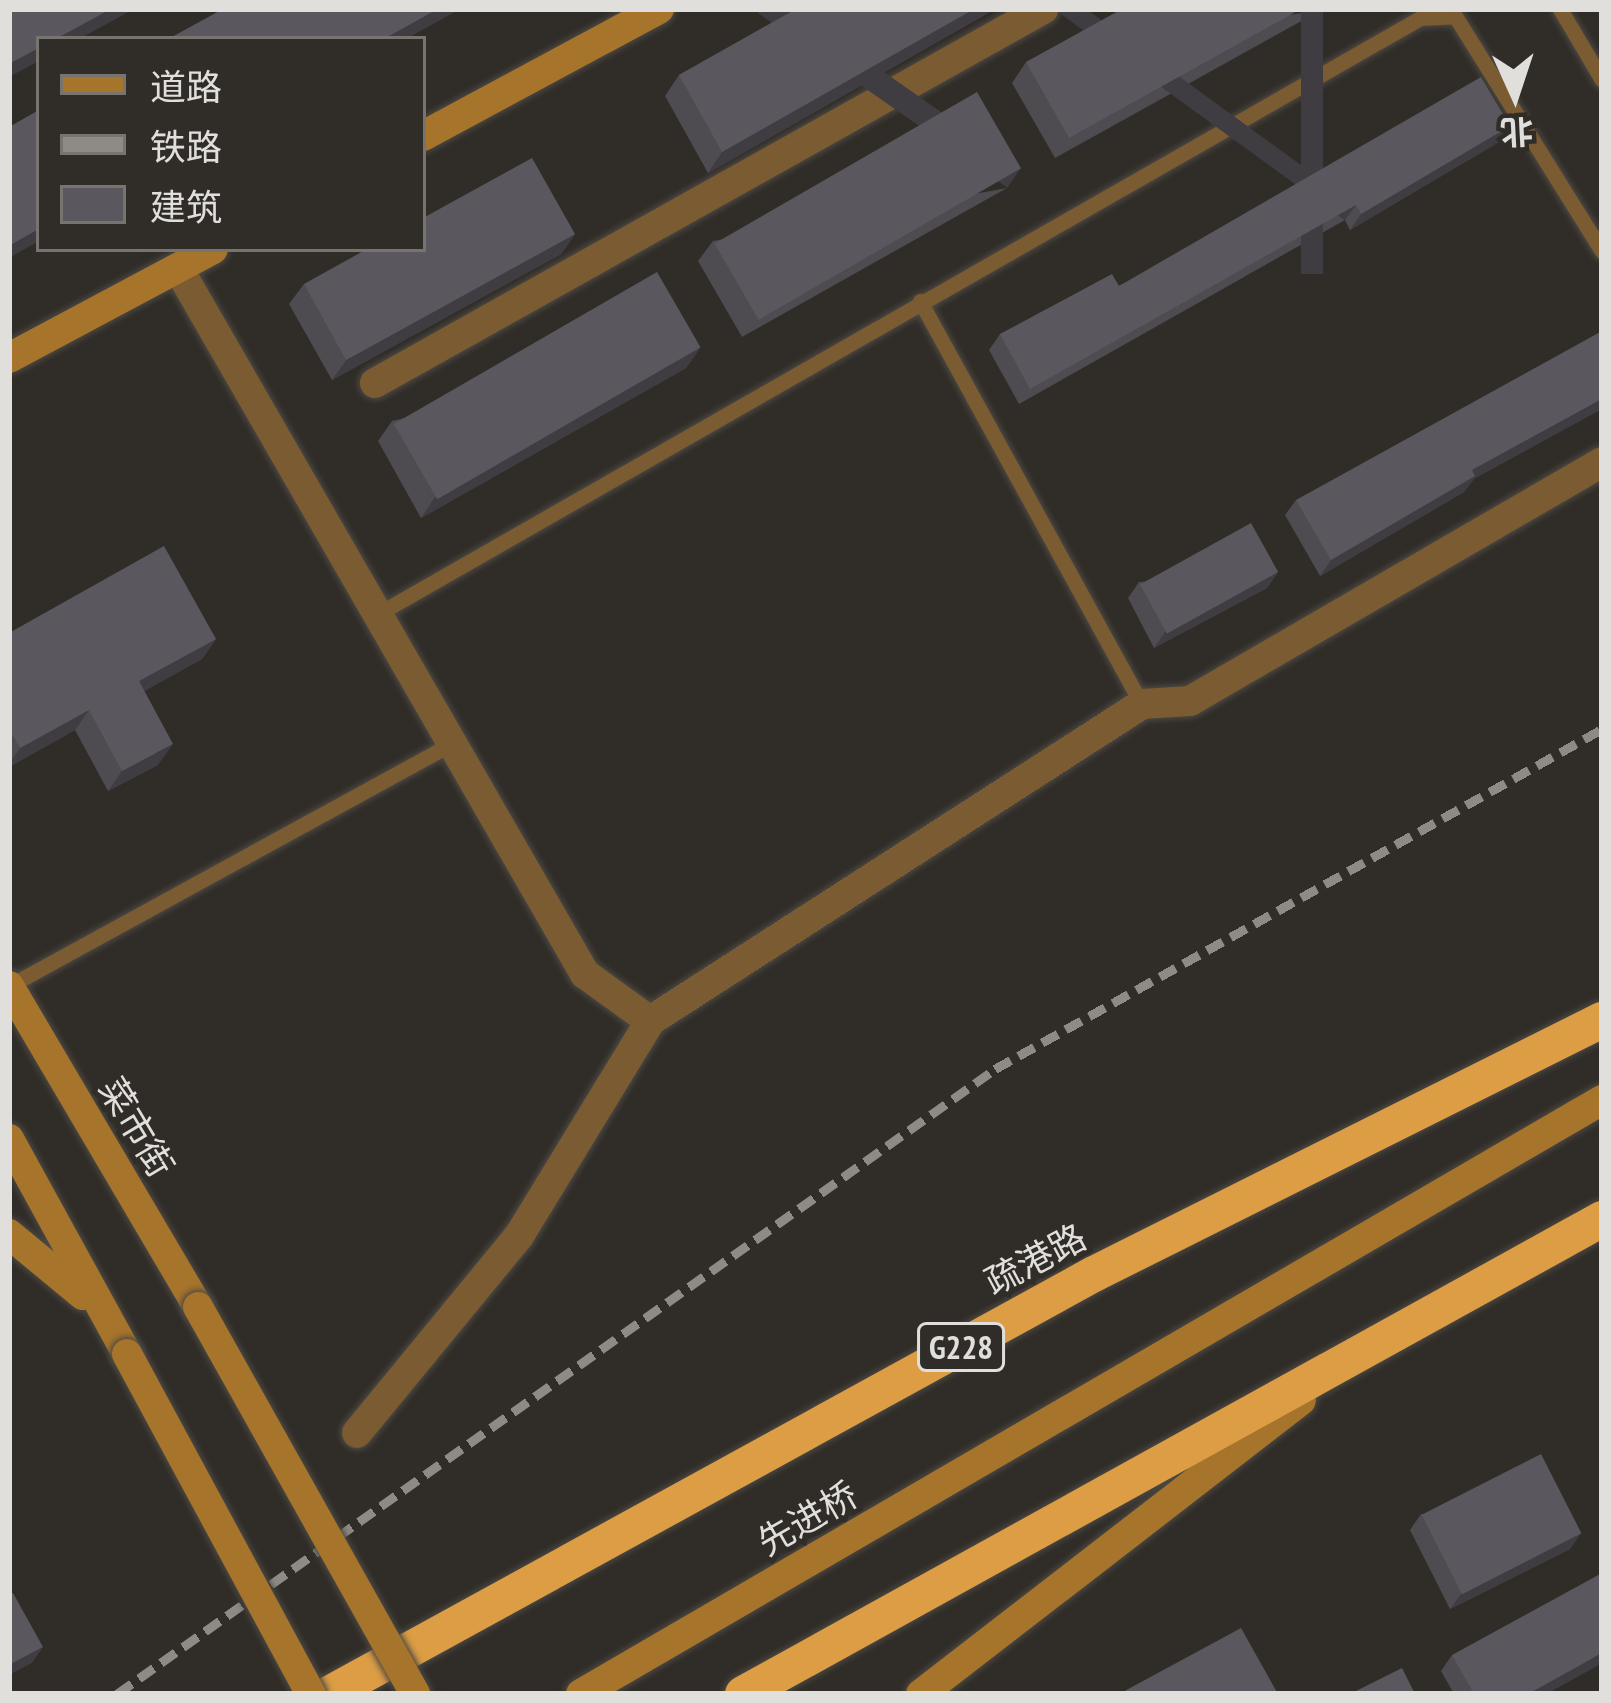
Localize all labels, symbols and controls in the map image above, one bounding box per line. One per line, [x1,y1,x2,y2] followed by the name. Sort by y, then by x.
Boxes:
[36,36,426,252] legend
[1455,36,1575,156] north arrow
[150,63,222,110] text: 道路
[1499,110,1535,155] text: 北
[150,123,222,170] text: 铁路
[150,183,222,230] text: 建筑
[91,1070,183,1184] street label: 菜市街
[977,1215,1093,1303] street label: 疏港路
[916,1320,1006,1374] road number: G228
[749,1472,865,1564] street label: 先进桥

